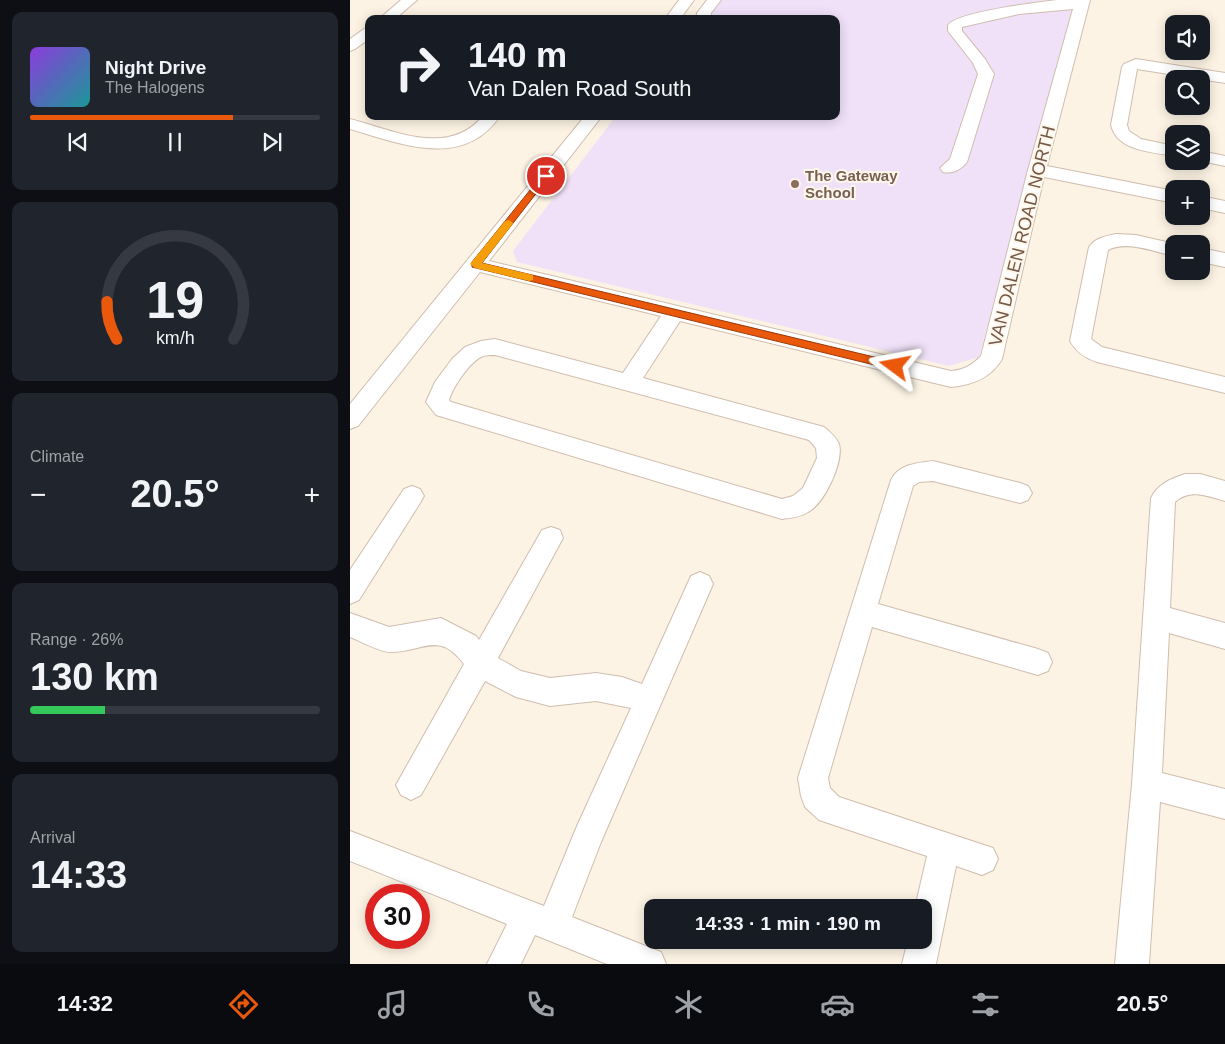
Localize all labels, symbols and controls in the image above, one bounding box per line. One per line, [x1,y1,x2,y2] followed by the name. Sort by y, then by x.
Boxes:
[1165,15,1210,280] map controls
[1165,15,1210,60] button: sound
[385,35,450,100] icon: right
[468,35,567,74] text: 140 m
[105,57,206,78] text: Night Drive
[1165,70,1210,115] button: search
[468,76,691,101] text: Van Dalen Road South
[105,79,205,96] text: The Halogens
[985,124,1059,348] street label: VAN DALEN ROAD NORTH
[1165,125,1210,170] button: layers
[64,128,92,156] icon: previous
[161,128,189,156] icon: pause
[258,128,286,156] icon: next
[525,155,567,197] pin
[532,162,560,190] icon: arrive
[805,167,898,201] place label: The Gateway School
[789,178,801,190] marker: The Gateway School
[1165,180,1210,225] button: +
[1165,235,1210,280] button: −
[146,271,204,329] text: 19
[156,328,194,348] text: km/h
[868,339,920,391] position arrow
[30,448,84,465] text: Climate
[130,473,220,515] text: 20.5°
[30,479,46,510] text: −
[304,479,320,510] text: +
[30,631,123,648] text: Range · 26%
[30,656,159,698] text: 130 km
[30,829,75,846] text: Arrival
[30,854,127,896] text: 14:33
[365,884,430,949] speed limit sign: 30
[695,913,881,934] text: 14:33 · 1 min · 190 m
[226,987,261,1022] icon: directions
[375,987,410,1022] icon: music
[523,987,558,1022] icon: phone
[671,987,706,1022] icon: climate
[820,987,855,1022] icon: car
[968,987,1003,1022] icon: filters
[57,991,113,1016] text: 14:32
[1117,991,1168,1016] text: 20.5°

